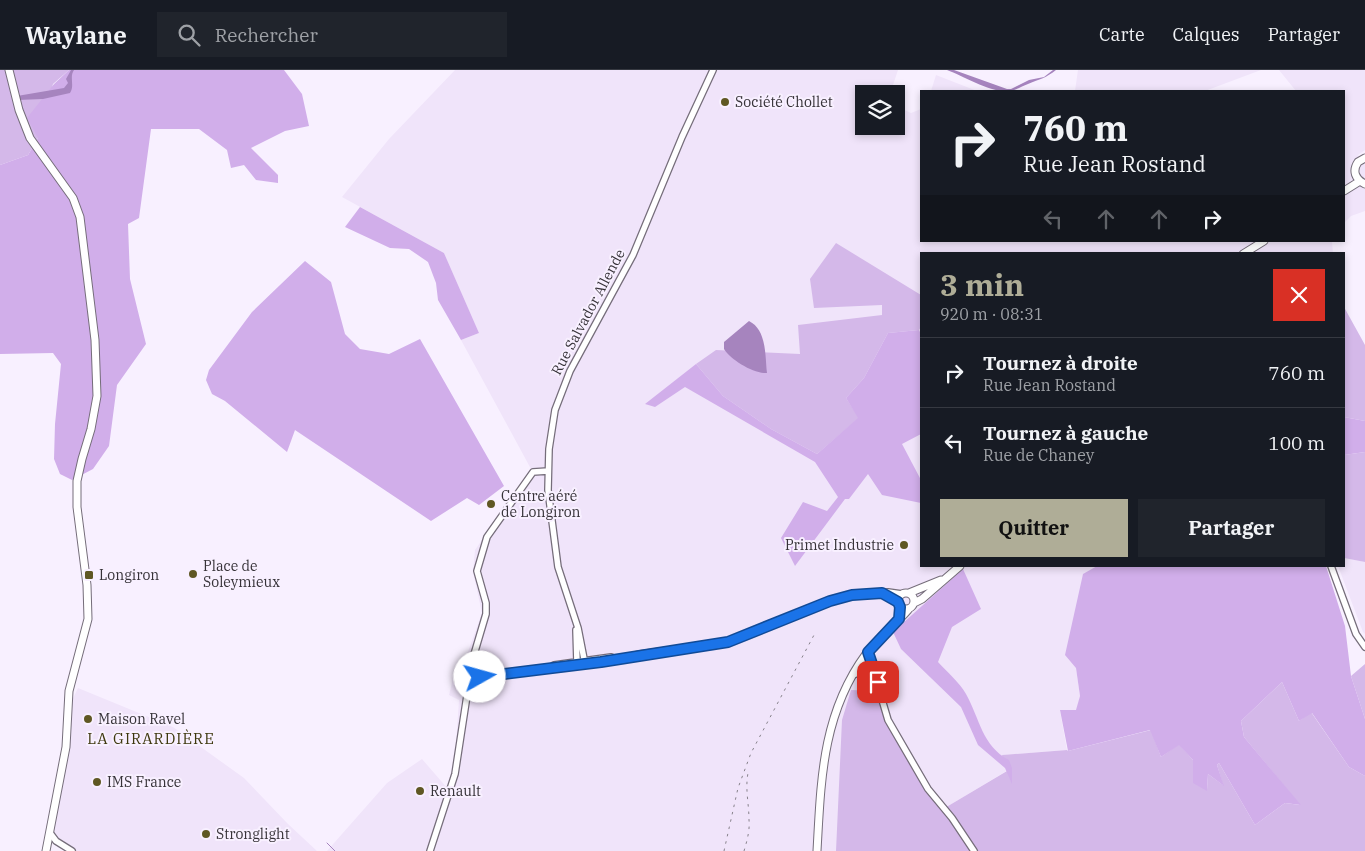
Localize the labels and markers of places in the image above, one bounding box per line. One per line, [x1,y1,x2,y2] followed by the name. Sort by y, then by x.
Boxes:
[735,93,833,111] place label: Société Chollet
[719,96,731,108] marker: Société Chollet
[501,487,581,521] place label: Centre aéré de Longiron
[485,498,497,510] marker: Centre aéré de Longiron
[785,536,894,554] place label: Primet Industrie
[898,539,910,551] marker: Primet Industrie
[203,557,280,591] place label: Place de Soleymieux
[99,566,159,584] place label: Longiron
[187,568,199,580] marker: Place de Soleymieux
[83,569,95,581] marker: Longiron
[857,661,899,703] pin
[98,710,185,728] place label: Maison Ravel
[82,713,94,725] marker: Maison Ravel
[107,773,181,791] place label: IMS France
[91,776,103,788] marker: IMS France
[430,782,481,800] place label: Renault
[414,785,426,797] marker: Renault
[216,825,290,843] place label: Stronglight
[200,828,212,840] marker: Stronglight

